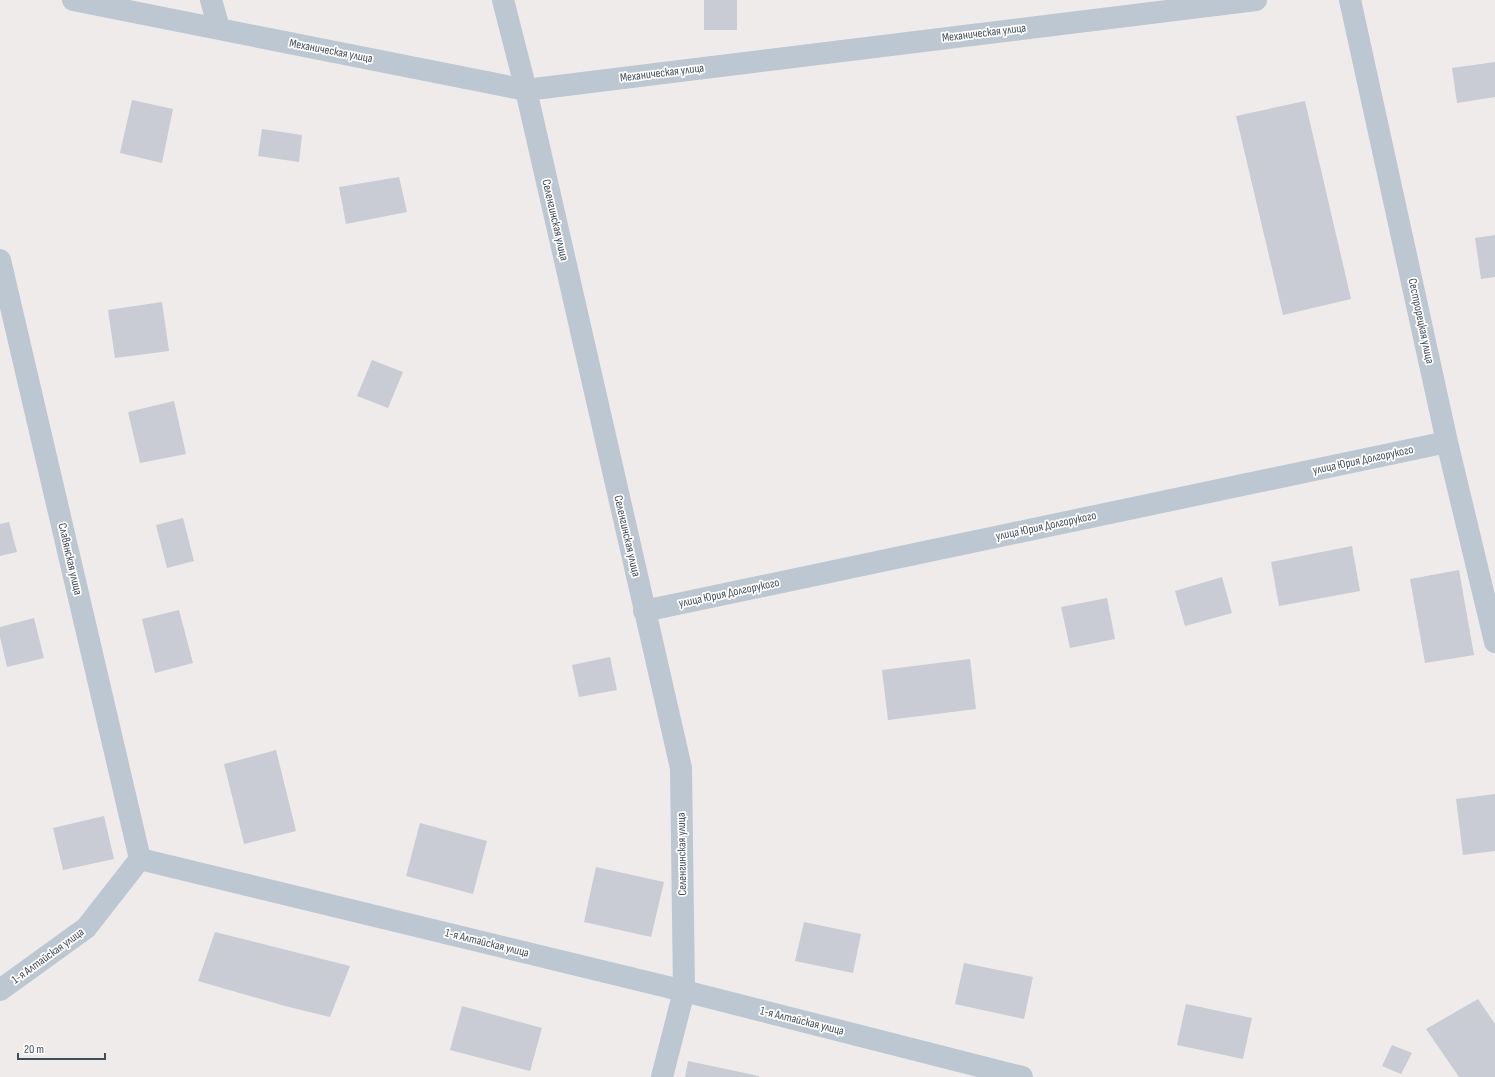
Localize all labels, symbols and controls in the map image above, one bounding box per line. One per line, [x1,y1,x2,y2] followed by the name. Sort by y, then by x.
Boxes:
[941,20,1027,46] street label: Механическая улица
[288,36,374,66] street label: Механическая улица
[619,60,705,86] street label: Механическая улица
[538,178,572,262] street label: Селенгинская улица
[1405,277,1437,365] street label: Сестрорецкая улица
[1311,442,1415,478] street label: улица Юрия Долгорукого
[610,494,644,578] street label: Селенгинская улица
[994,508,1098,544] street label: улица Юрия Долгорукого
[54,522,86,597] street label: Славянская улица
[677,575,781,611] street label: улица Юрия Долгорукого
[674,812,690,896] street label: Селенгинская улица
[9,924,87,987] street label: 1-я Алтайская улица
[443,925,531,961] street label: 1-я Алтайская улица
[758,1003,846,1039] street label: 1-я Алтайская улица
[18,1035,105,1061] scale bar
[24,1042,44,1057] text: 20 m

